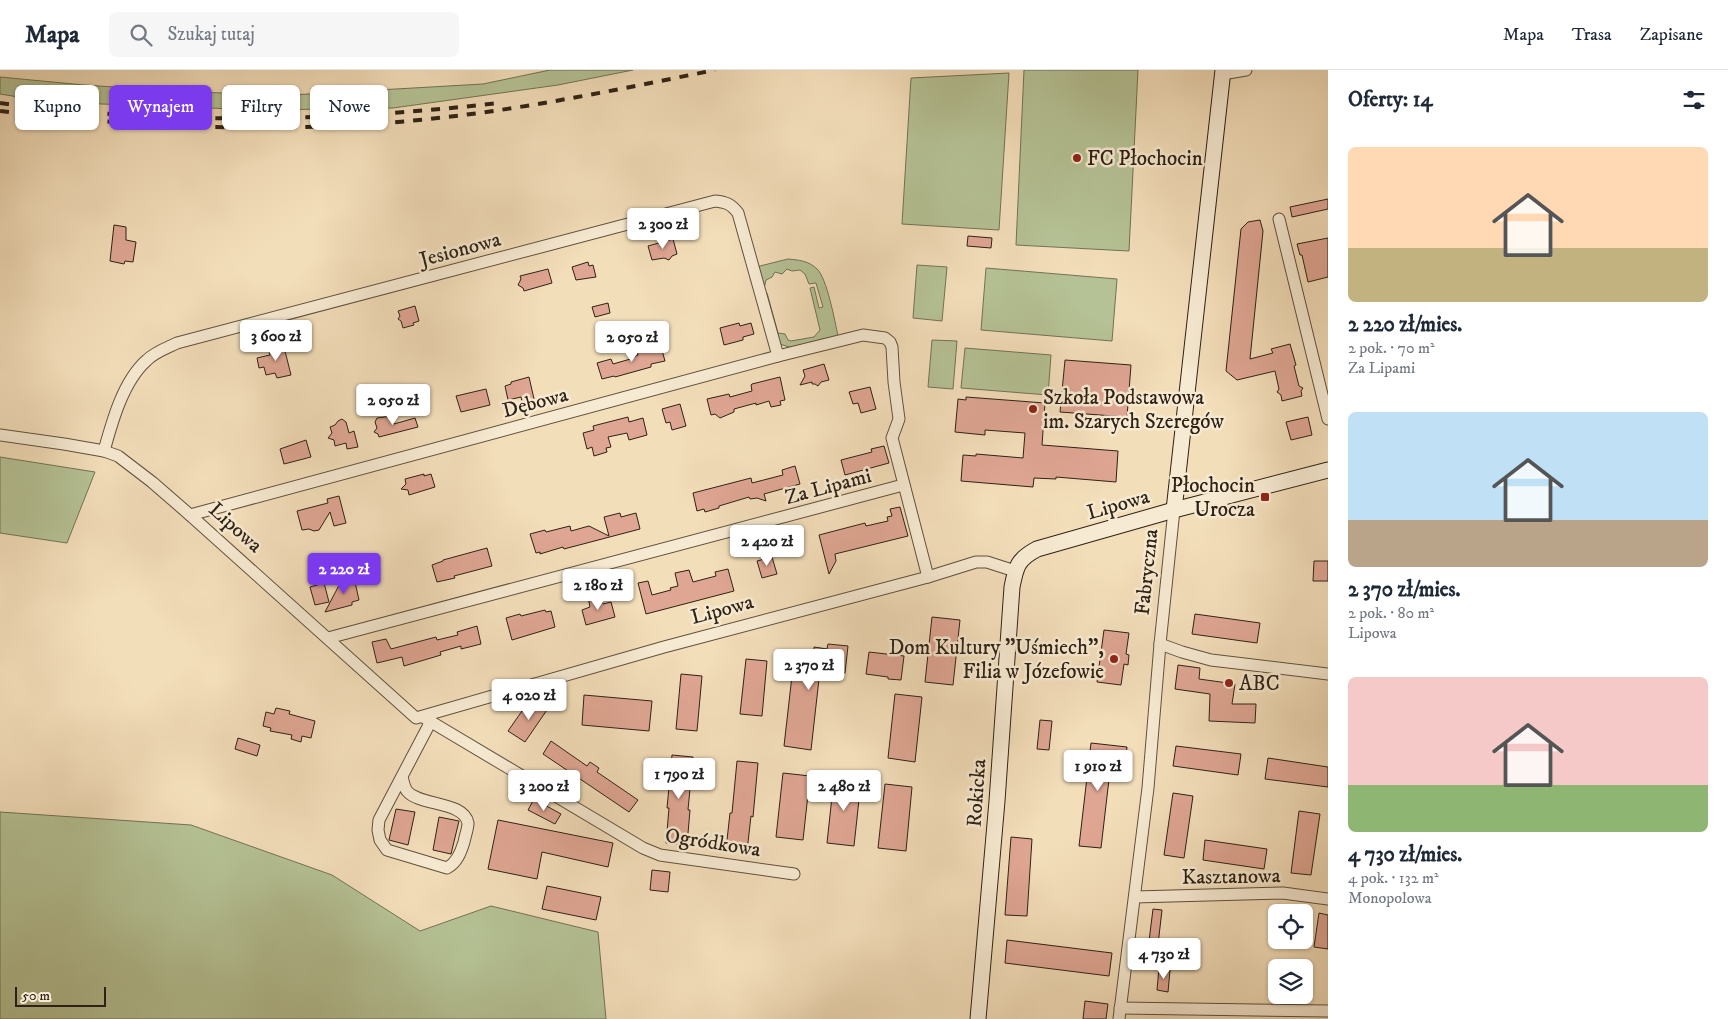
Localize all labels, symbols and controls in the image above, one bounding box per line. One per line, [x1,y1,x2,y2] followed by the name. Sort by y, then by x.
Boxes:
[109,12,459,57] search box
[25,20,79,50] text: Mapa
[127,21,155,49] icon: search
[167,23,255,46] text: Szukaj tutaj
[1503,24,1544,46] text: Mapa
[1572,24,1612,46] text: Trasa
[1640,24,1703,46] text: Zapisane
[15,85,99,130] chip: Kupno
[109,85,212,130] chip: Wynajem
[222,85,300,130] chip: Filtry
[310,85,388,130] chip: Nowe
[1680,86,1708,114] icon: filters
[1348,87,1432,113] text: Oferty: 14
[1087,146,1203,172] place label: FC Płochocin
[1071,152,1083,164] marker: FC Płochocin
[1483,180,1573,270] icon: home
[611,208,715,250] pin: 2 300 zł
[638,214,688,234] text: 2 300 zł
[415,227,504,274] street label: Jesionowa
[1348,312,1462,338] text: 2 220 zł/mies.
[224,320,328,362] pin: 3 600 zł
[580,320,684,363] pin: 2 050 zł
[251,326,301,346] text: 3 600 zł
[606,327,658,347] text: 2 050 zł
[1348,338,1435,358] text: 2 pok. · 70 m²
[1348,358,1415,378] text: Za Lipami
[500,382,571,424] street label: Dębowa
[341,384,445,426] pin: 2 050 zł
[1043,385,1224,435] place label: Szkoła Podstawowa im. Szarych Szeregów
[367,390,419,410] text: 2 050 zł
[1027,403,1039,415] marker: Szkoła Podstawowa im. Szarych Szeregów
[1483,445,1573,535] icon: home
[782,463,874,511] street label: Za Lipami
[1171,473,1255,523] place label: Płochocin Urocza
[1084,484,1153,526] street label: Lipowa
[1259,491,1271,503] marker: Płochocin Urocza
[203,497,268,559] street label: Lipowa
[715,524,819,567] pin: 2 420 zł
[1130,528,1164,617] street label: Fabryczna
[741,531,793,551] text: 2 420 zł
[292,552,396,595] pin: 2 220 zł
[319,559,369,579] text: 2 220 zł
[546,568,650,611] pin: 2 180 zł
[574,575,622,595] text: 2 180 zł
[1348,577,1461,603] text: 2 370 zł/mies.
[688,589,756,631] street label: Lipowa
[1348,603,1434,623] text: 2 pok. · 80 m²
[1348,623,1396,643] text: Lipowa
[889,635,1104,685] place label: Dom Kultury "Uśmiech", Filia w Józefowie
[757,648,861,691] pin: 2 370 zł
[1108,653,1120,665] marker: Dom Kultury "Uśmiech", Filia w Józefowie
[784,655,834,675] text: 2 370 zł
[1239,671,1280,697] place label: ABC
[1223,677,1235,689] marker: ABC
[477,678,581,721] pin: 4 020 zł
[503,685,555,705] text: 4 020 zł
[1483,710,1573,800] icon: home
[1046,750,1150,792] pin: 1 910 zł
[1075,756,1121,776] text: 1 910 zł
[627,758,731,800] pin: 1 790 zł
[962,758,992,828] street label: Rokicka
[654,764,704,784] text: 1 790 zł
[492,770,596,812] pin: 3 200 zł
[792,770,896,812] pin: 2 480 zł
[519,776,569,796] text: 3 200 zł
[818,776,870,796] text: 2 480 zł
[663,823,763,863] street label: Ogródkowa
[1348,842,1462,868] text: 4 730 zł/mies.
[1181,863,1281,891] street label: Kasztanowa
[1348,868,1439,888] text: 4 pok. · 132 m²
[1348,888,1432,908] text: Monopolowa
[1268,904,1313,1004] map controls
[1268,904,1313,949] button: locate
[1112,938,1216,980] pin: 4 730 zł
[1139,944,1189,964] text: 4 730 zł
[1268,959,1313,1004] button: layers
[15,984,106,1007] scale bar
[22,987,50,1005] text: 50 m

